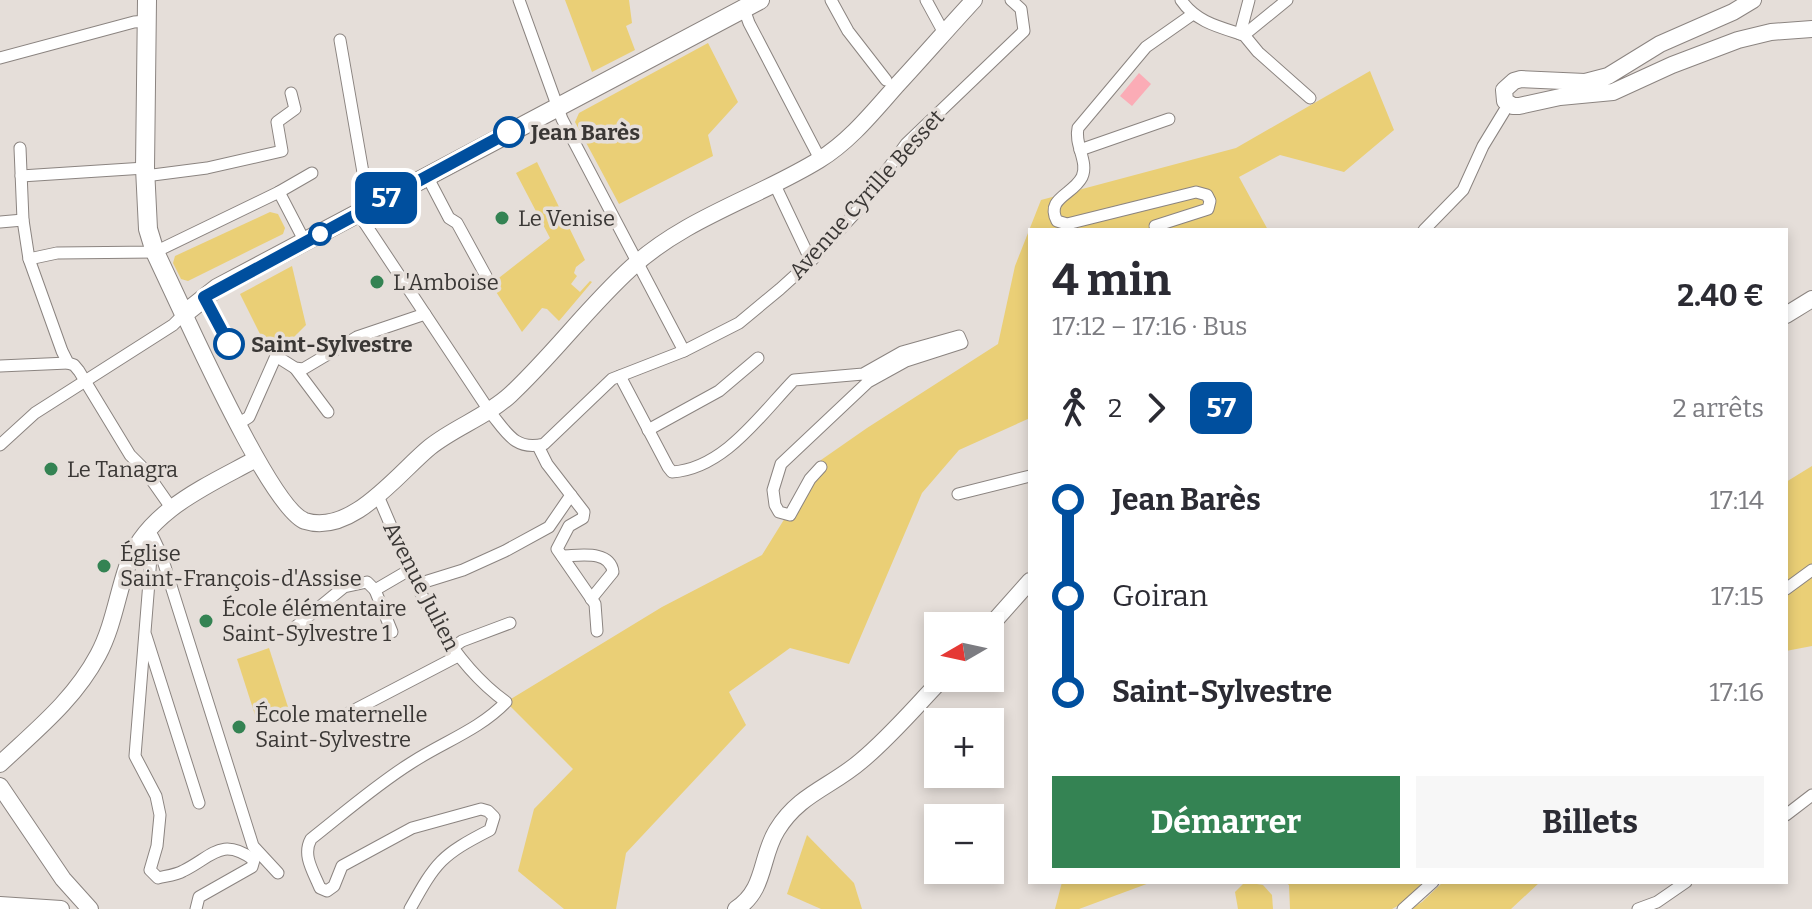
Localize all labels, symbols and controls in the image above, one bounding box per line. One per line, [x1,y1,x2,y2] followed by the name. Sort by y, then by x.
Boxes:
[783,104,950,285] street label: Avenue Cyrille Besset
[494,117,524,147] marker: Jean Barès
[530,119,640,146] place label: Jean Barès
[350,172,422,224] line badge: 57
[371,181,401,214] text: 57
[518,205,615,232] place label: Le Venise
[493,209,511,227] marker: Le Venise
[309,223,331,245] unlabelled marker
[1052,254,1171,307] text: 4 min
[393,269,499,296] place label: L'Amboise
[368,273,386,291] marker: L'Amboise
[1677,278,1764,314] text: 2.40 €
[1052,311,1247,342] text: 17:12 – 17:16 · Bus
[214,329,244,359] marker: Saint-Sylvestre
[251,331,413,358] place label: Saint-Sylvestre
[1052,386,1096,430] icon: walk
[1134,386,1178,430] icon: forward
[1206,391,1236,424] text: 57
[1108,393,1122,424] text: 2
[1673,393,1764,424] text: 2 arrêts
[67,456,178,483] place label: Le Tanagra
[42,460,60,478] marker: Le Tanagra
[1112,482,1261,518] text: Jean Barès
[1709,485,1764,516] text: 17:14
[377,517,466,655] street label: Avenue Julien
[120,540,362,592] place label: Église Saint-François-d'Assise
[95,557,113,575] marker: Église Saint-François-d'Assise
[1112,578,1208,614] text: Goiran
[1711,581,1764,612] text: 17:15
[222,595,407,647] place label: École élémentaire Saint-Sylvestre 1
[197,612,215,630] marker: École élémentaire Saint-Sylvestre 1
[924,612,1004,692] north arrow
[924,612,1004,884] map controls
[1112,674,1332,710] text: Saint-Sylvestre
[1709,677,1764,708] text: 17:16
[255,701,427,753] place label: École maternelle Saint-Sylvestre
[924,708,1004,788] button: +
[230,718,248,736] marker: École maternelle Saint-Sylvestre
[1052,776,1400,868] button: Démarrer
[1416,776,1764,868] button: Billets
[924,804,1004,884] button: −

